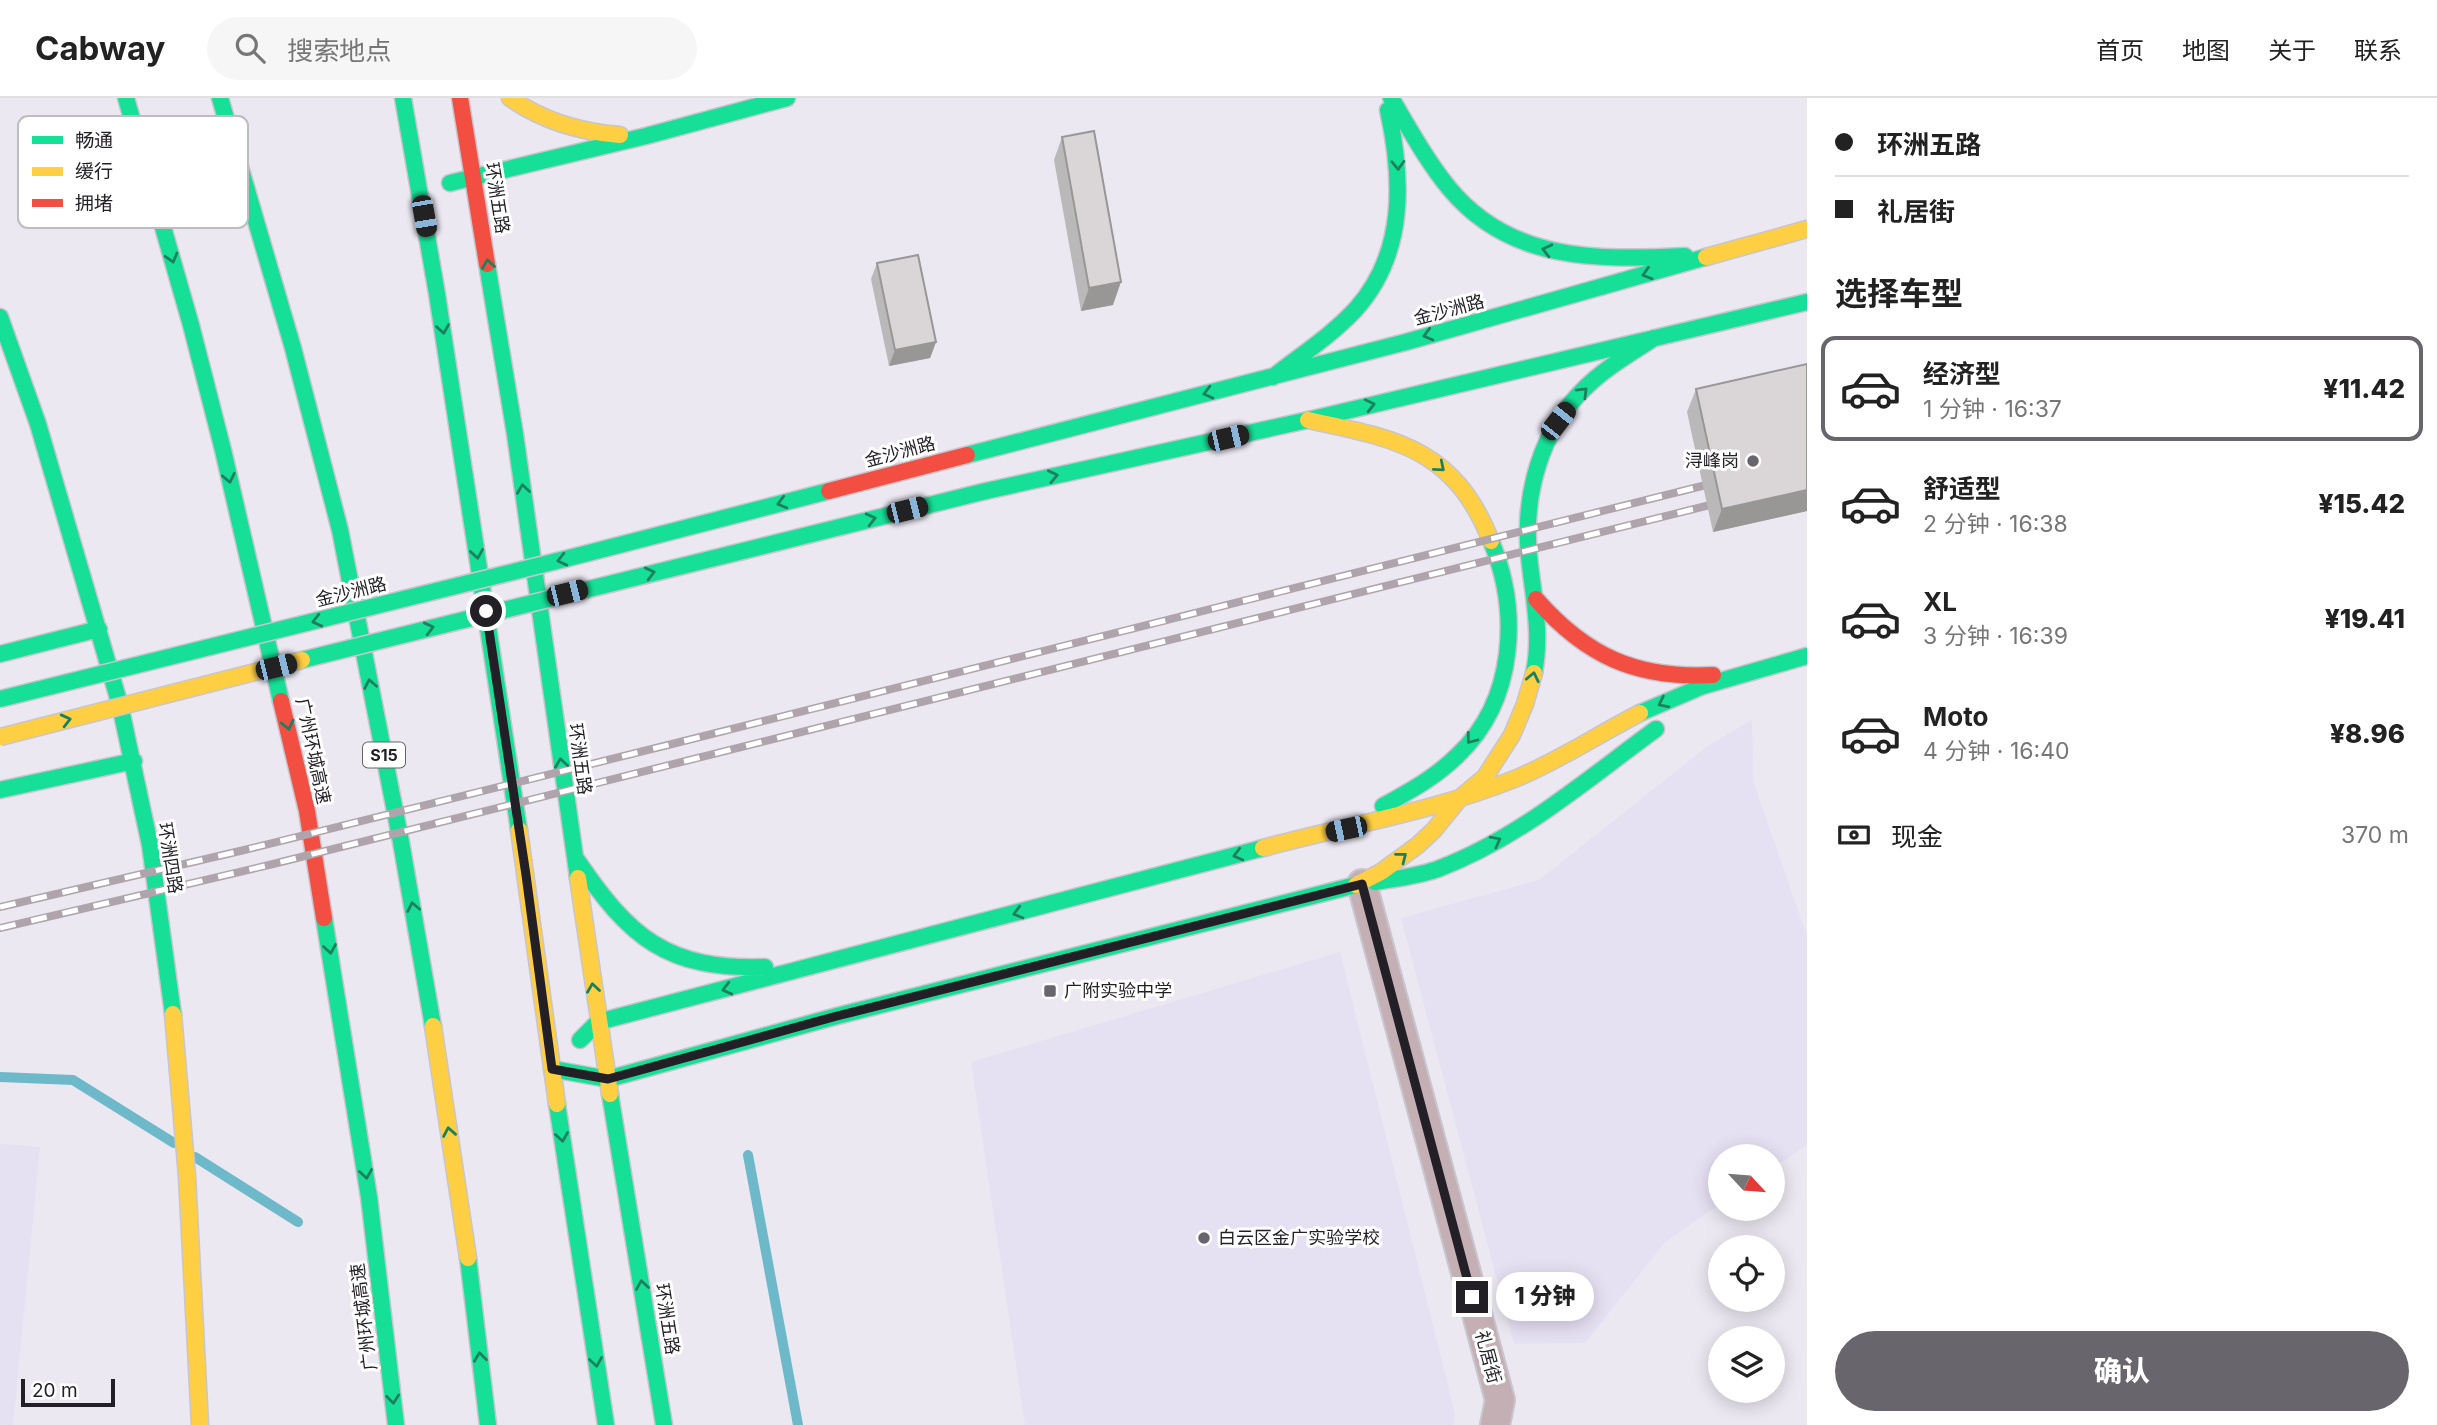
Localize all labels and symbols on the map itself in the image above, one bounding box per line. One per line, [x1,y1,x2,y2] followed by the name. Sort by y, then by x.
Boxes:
[18,116,248,228] legend
[75,129,113,152] text: 畅通
[75,160,113,183] text: 缓行
[1390,160,1406,170] one-way arrow
[481,161,513,235] street label: 环洲五路
[75,192,113,215] text: 拥堵
[411,193,438,239] car
[1541,244,1553,258] one-way arrow
[164,252,178,264] one-way arrow
[481,258,496,270] one-way arrow
[1641,265,1653,280] one-way arrow
[1411,290,1486,329] street label: 金沙洲路
[435,323,450,335] one-way arrow
[1422,327,1434,341] one-way arrow
[1202,385,1214,399] one-way arrow
[1574,387,1587,400] one-way arrow
[1537,398,1580,444] car
[1364,399,1376,413] one-way arrow
[1206,423,1251,453] car
[862,432,937,471] street label: 金沙洲路
[1685,450,1739,471] place label: 浔峰岗
[1745,453,1761,469] marker: 浔峰岗
[1432,459,1445,471] one-way arrow
[1047,470,1059,484] one-way arrow
[221,472,236,484] one-way arrow
[515,483,530,495] one-way arrow
[776,495,788,509] one-way arrow
[885,495,930,525] car
[865,513,877,527] one-way arrow
[469,548,484,560] one-way arrow
[556,552,568,566] one-way arrow
[644,567,656,581] one-way arrow
[313,573,388,610] street label: 金沙洲路
[545,578,590,608] car
[470,595,502,627] route start
[311,613,323,627] one-way arrow
[423,622,435,636] one-way arrow
[254,652,299,682] car
[1525,671,1540,683] one-way arrow
[363,678,378,690] one-way arrow
[1658,695,1670,709] one-way arrow
[292,696,335,806] street label: 广州环城高速
[60,714,72,729] one-way arrow
[279,719,294,731] one-way arrow
[565,722,596,796] street label: 环洲五路
[1466,732,1479,744] one-way arrow
[363,742,405,768] road number: S15
[554,757,569,768] one-way arrow
[1324,814,1369,844] car
[154,821,186,895] street label: 环洲四路
[1489,836,1501,849] one-way arrow
[1232,847,1244,861] one-way arrow
[1394,852,1407,865] one-way arrow
[407,901,422,913] one-way arrow
[1012,905,1024,919] one-way arrow
[322,943,337,955] one-way arrow
[1064,980,1172,1001] place label: 广附实验中学
[721,981,733,995] one-way arrow
[586,982,601,994] one-way arrow
[1042,983,1058,999] marker: 广附实验中学
[442,1126,457,1138] one-way arrow
[554,1131,569,1143] one-way arrow
[1708,1144,1785,1222] north arrow
[358,1168,373,1179] one-way arrow
[1218,1227,1380,1248] place label: 白云区金广实验学校
[1196,1230,1212,1246] marker: 白云区金广实验学校
[347,1262,381,1372] street label: 广州环城高速
[1496,1272,1594,1322] callout: 1 分钟
[635,1279,650,1291] one-way arrow
[1456,1281,1488,1313] route end
[651,1282,683,1356] street label: 环洲五路
[1471,1328,1506,1386] street label: 礼居街
[472,1351,487,1363] one-way arrow
[588,1356,603,1367] one-way arrow
[21,1376,116,1408] scale bar
[386,1394,401,1405] one-way arrow

